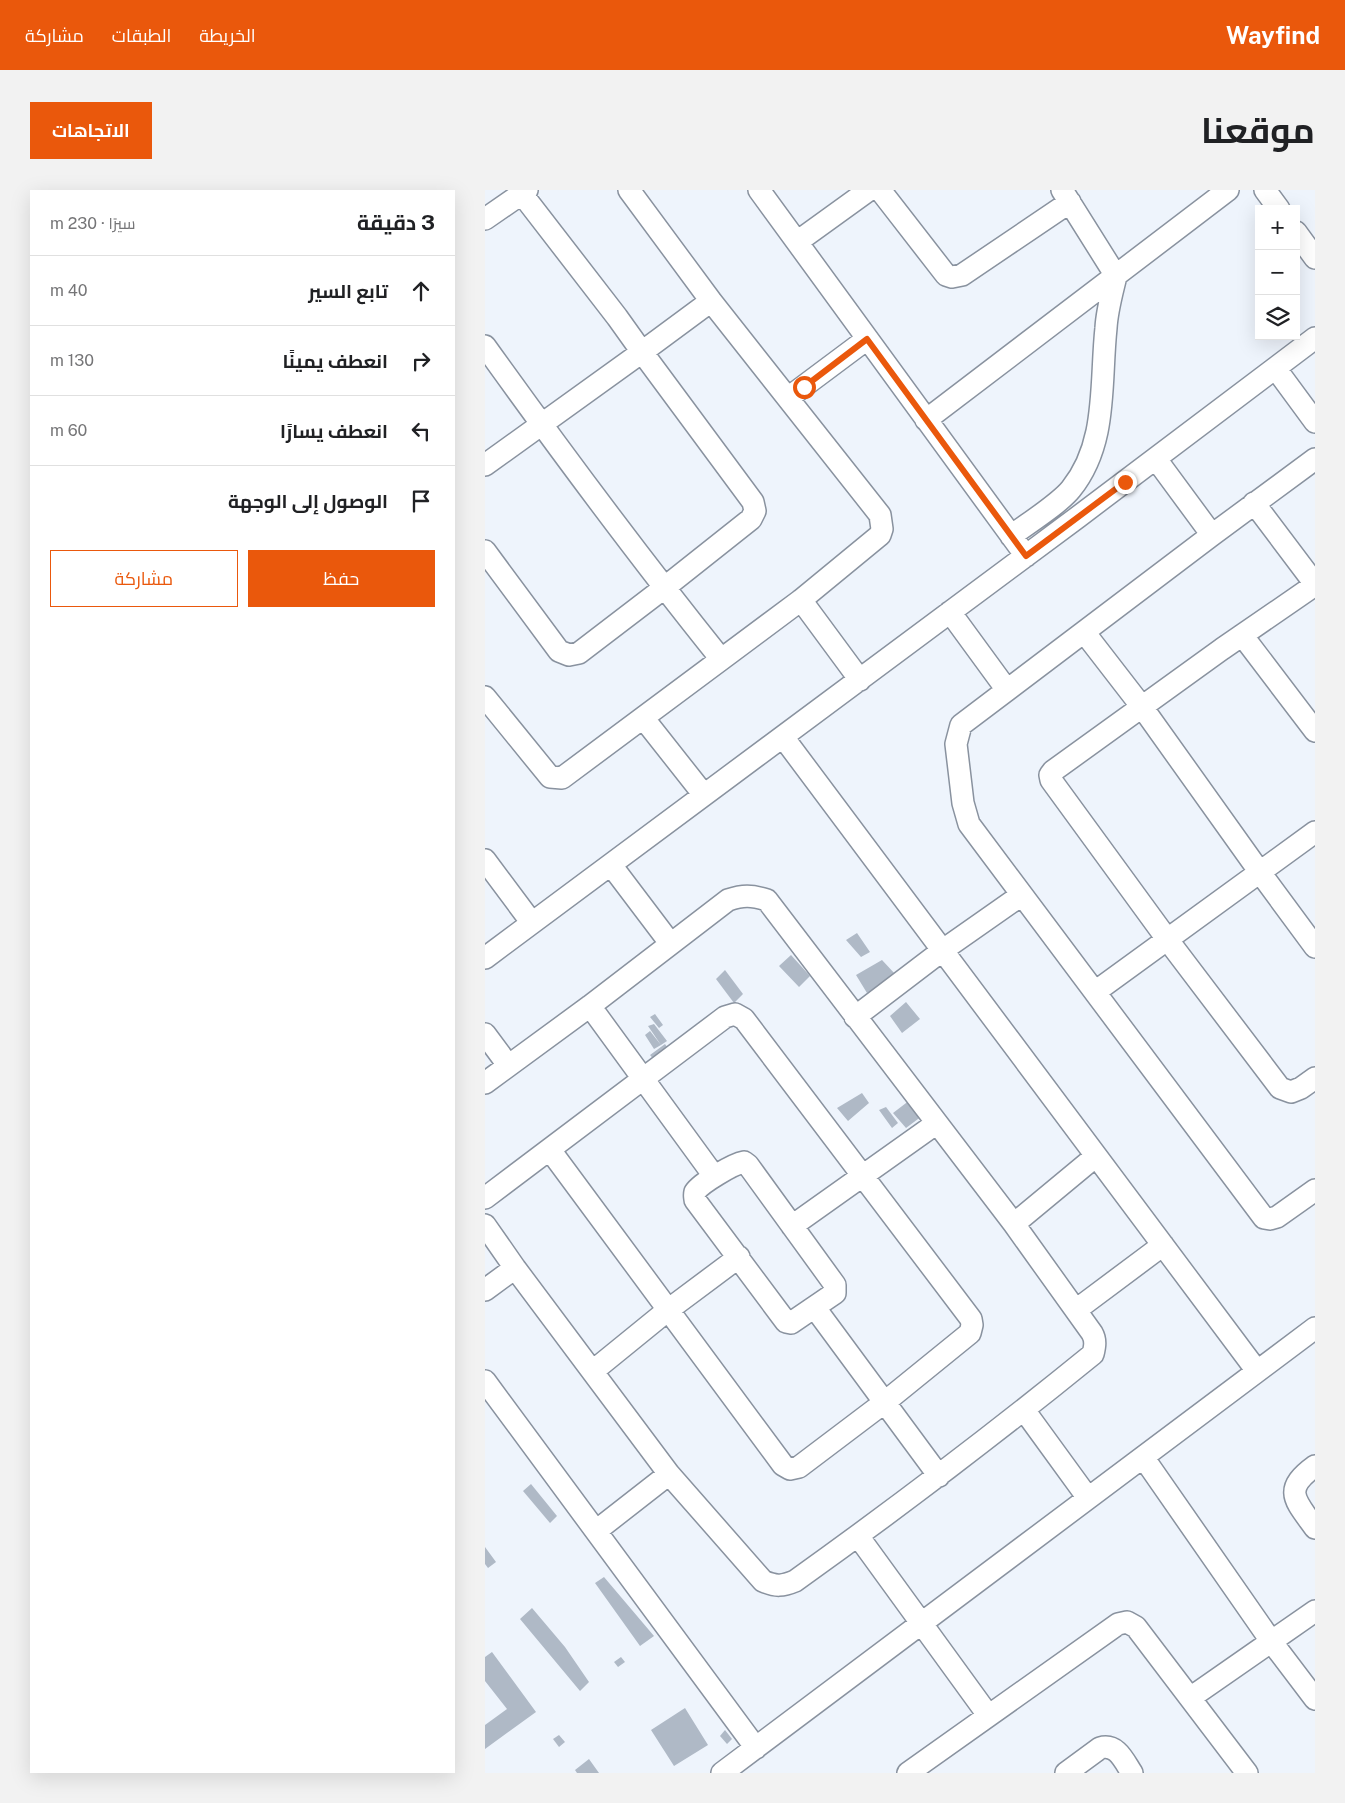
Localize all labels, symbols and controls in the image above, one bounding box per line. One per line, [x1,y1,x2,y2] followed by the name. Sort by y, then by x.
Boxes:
[1226,21,1320,49] text: Wayfind
[25,25,84,46] text: مشاركة
[112,25,171,46] text: الطبقات
[199,25,256,46] text: الخريطة
[30,102,152,159] button: الاتجاهات
[1201,110,1315,151] text: موقعنا
[1255,205,1300,340] map controls
[1255,205,1300,250] button: +
[357,210,435,235] text: 3 دقيقة
[50,214,135,233] text: سيرًا · 230 m
[1255,250,1300,295] button: −
[407,277,435,305] icon: ahead
[308,280,388,302] text: تابع السير
[50,281,88,300] text: 40 m
[1255,295,1300,340] button: layers
[407,347,435,375] icon: right
[282,350,388,372] text: انعطف يمينًا
[50,351,94,370] text: 130 m
[793,376,816,399] route start
[407,417,435,445] icon: left
[280,420,388,442] text: انعطف يسارًا
[50,421,87,440] text: 60 m
[1114,471,1137,494] route end
[407,487,435,515] icon: arrive
[228,490,388,512] text: الوصول إلى الوجهة
[50,550,238,607] button: مشاركة
[248,550,435,607] button: حفظ

